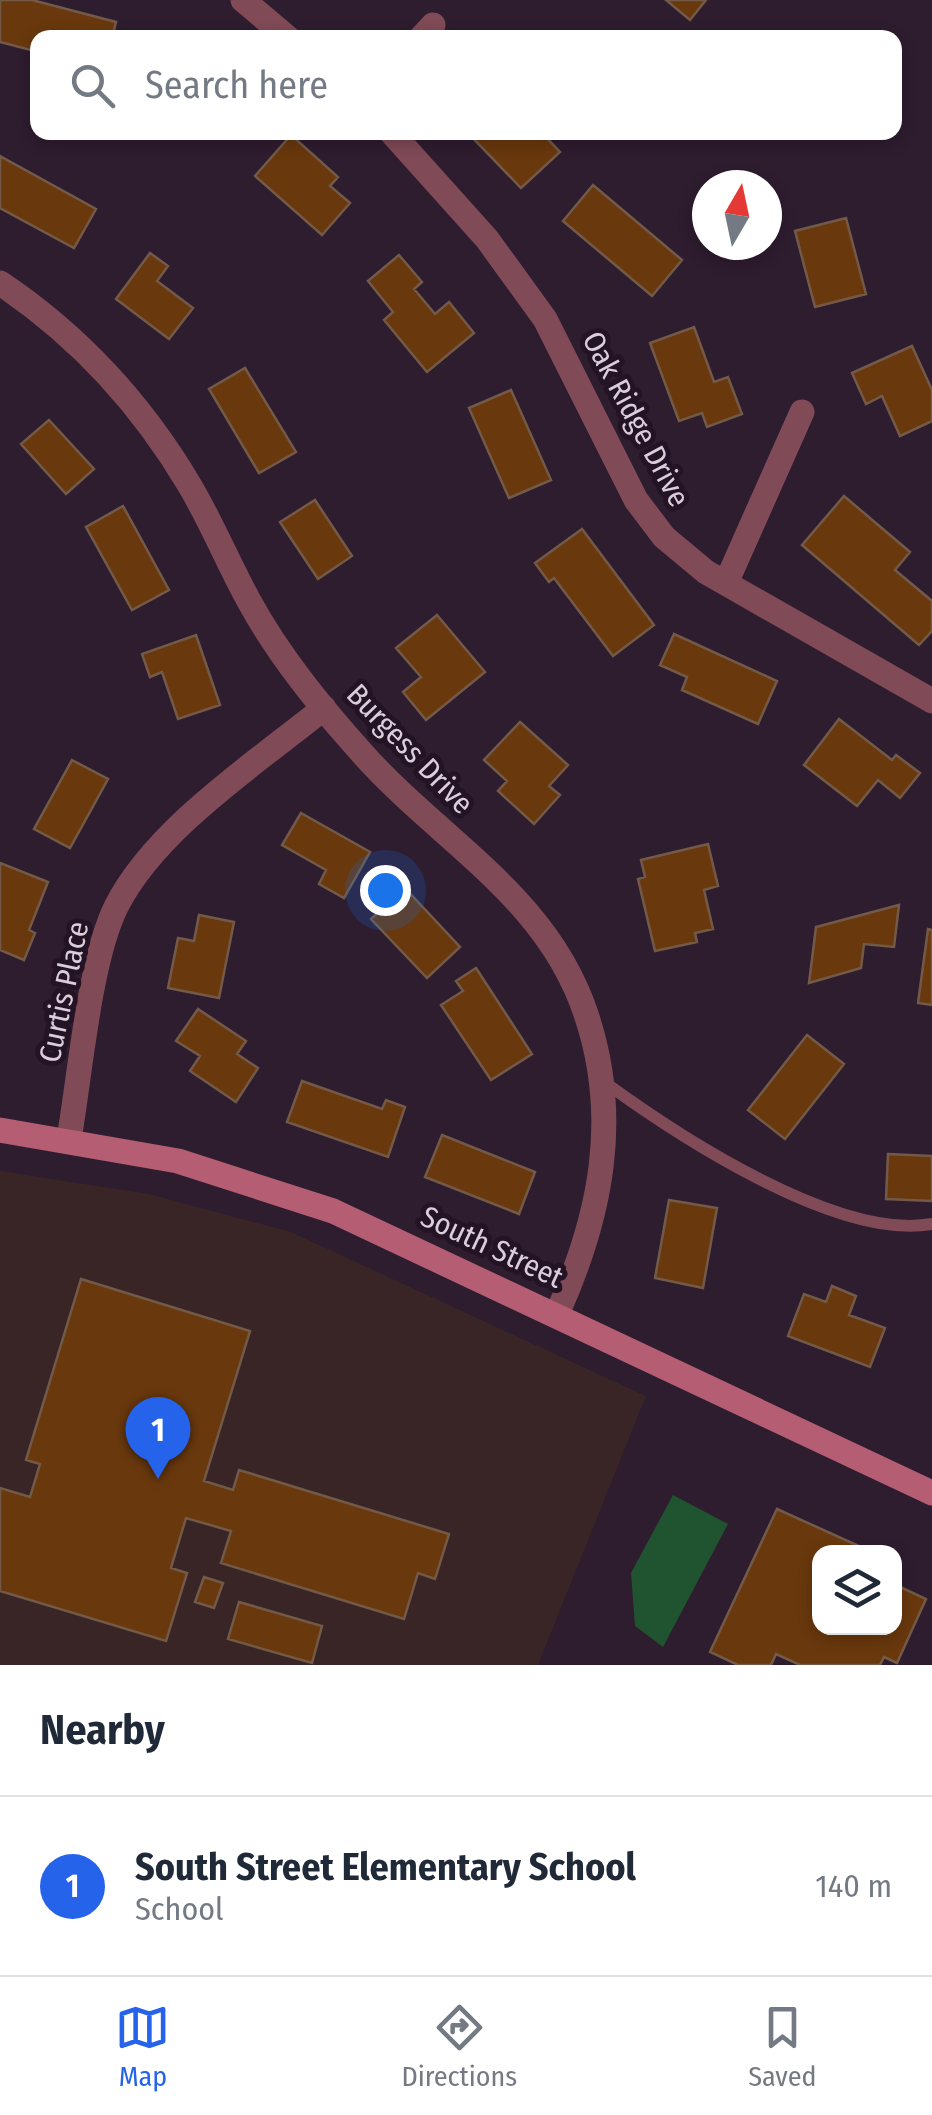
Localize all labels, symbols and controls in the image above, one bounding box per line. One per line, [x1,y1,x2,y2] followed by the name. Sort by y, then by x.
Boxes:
[30,30,902,140] search box
[65,58,120,113] icon: search
[145,62,328,108] text: Search here
[692,170,782,260] north arrow
[575,325,697,513] street label: Oak Ridge Drive
[339,677,481,821] street label: Burgess Drive
[360,865,411,916] your location
[32,918,96,1066] street label: Curtis Place
[415,1198,569,1296] street label: South Street
[126,1396,190,1479] pin: 1
[812,1545,902,1635] map controls
[812,1545,902,1635] button: layers
[40,1705,165,1755] text: Nearby
[135,1844,636,1890] text: South Street Elementary School
[66,1867,79,1905] text: 1
[815,1867,892,1905] text: 140 m
[135,1890,224,1928] text: School
[115,2000,170,2093] tab: Map
[401,2000,517,2093] tab: Directions
[748,2000,817,2093] tab: Saved

